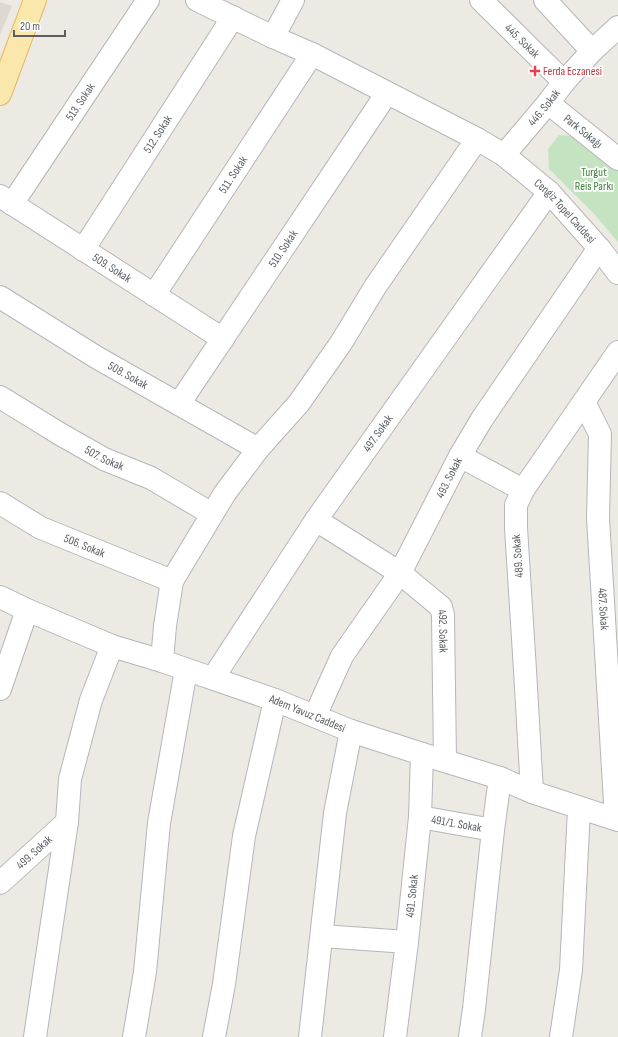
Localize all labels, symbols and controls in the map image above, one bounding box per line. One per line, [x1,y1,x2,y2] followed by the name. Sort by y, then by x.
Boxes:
[14,12,65,38] scale bar
[20,19,40,34] text: 20 m
[502,20,543,62] street label: 445. Sokak
[543,64,602,79] place label: Ferda Eczanesi
[530,66,540,76] marker: Ferda Eczanesi
[62,80,98,123] street label: 513. Sokak
[524,86,564,129] street label: 446. Sokak
[561,111,606,151] street label: Park Sokağı
[140,112,176,156] street label: 512. Sokak
[215,153,251,196] street label: 511. Sokak
[575,165,613,194] park label: Turgut Reis Parkı
[531,175,599,247] street label: Cengiz Topel Caddesi
[265,227,301,270] street label: 510. Sokak
[90,250,135,286] street label: 509. Sokak
[105,358,151,393] street label: 508. Sokak
[359,411,396,455] street label: 497. Sokak
[82,442,127,474] street label: 507. Sokak
[432,455,466,501] street label: 493. Sokak
[62,531,108,561] street label: 506. Sokak
[509,533,527,578] street label: 489. Sokak
[595,588,612,631] street label: 487. Sokak
[434,608,451,653] street label: 492. Sokak
[266,691,348,735] street label: Adem Yavuz Caddesi
[430,812,483,835] street label: 491/1. Sokak
[13,832,55,872] street label: 499. Sokak
[402,873,422,918] street label: 491. Sokak

